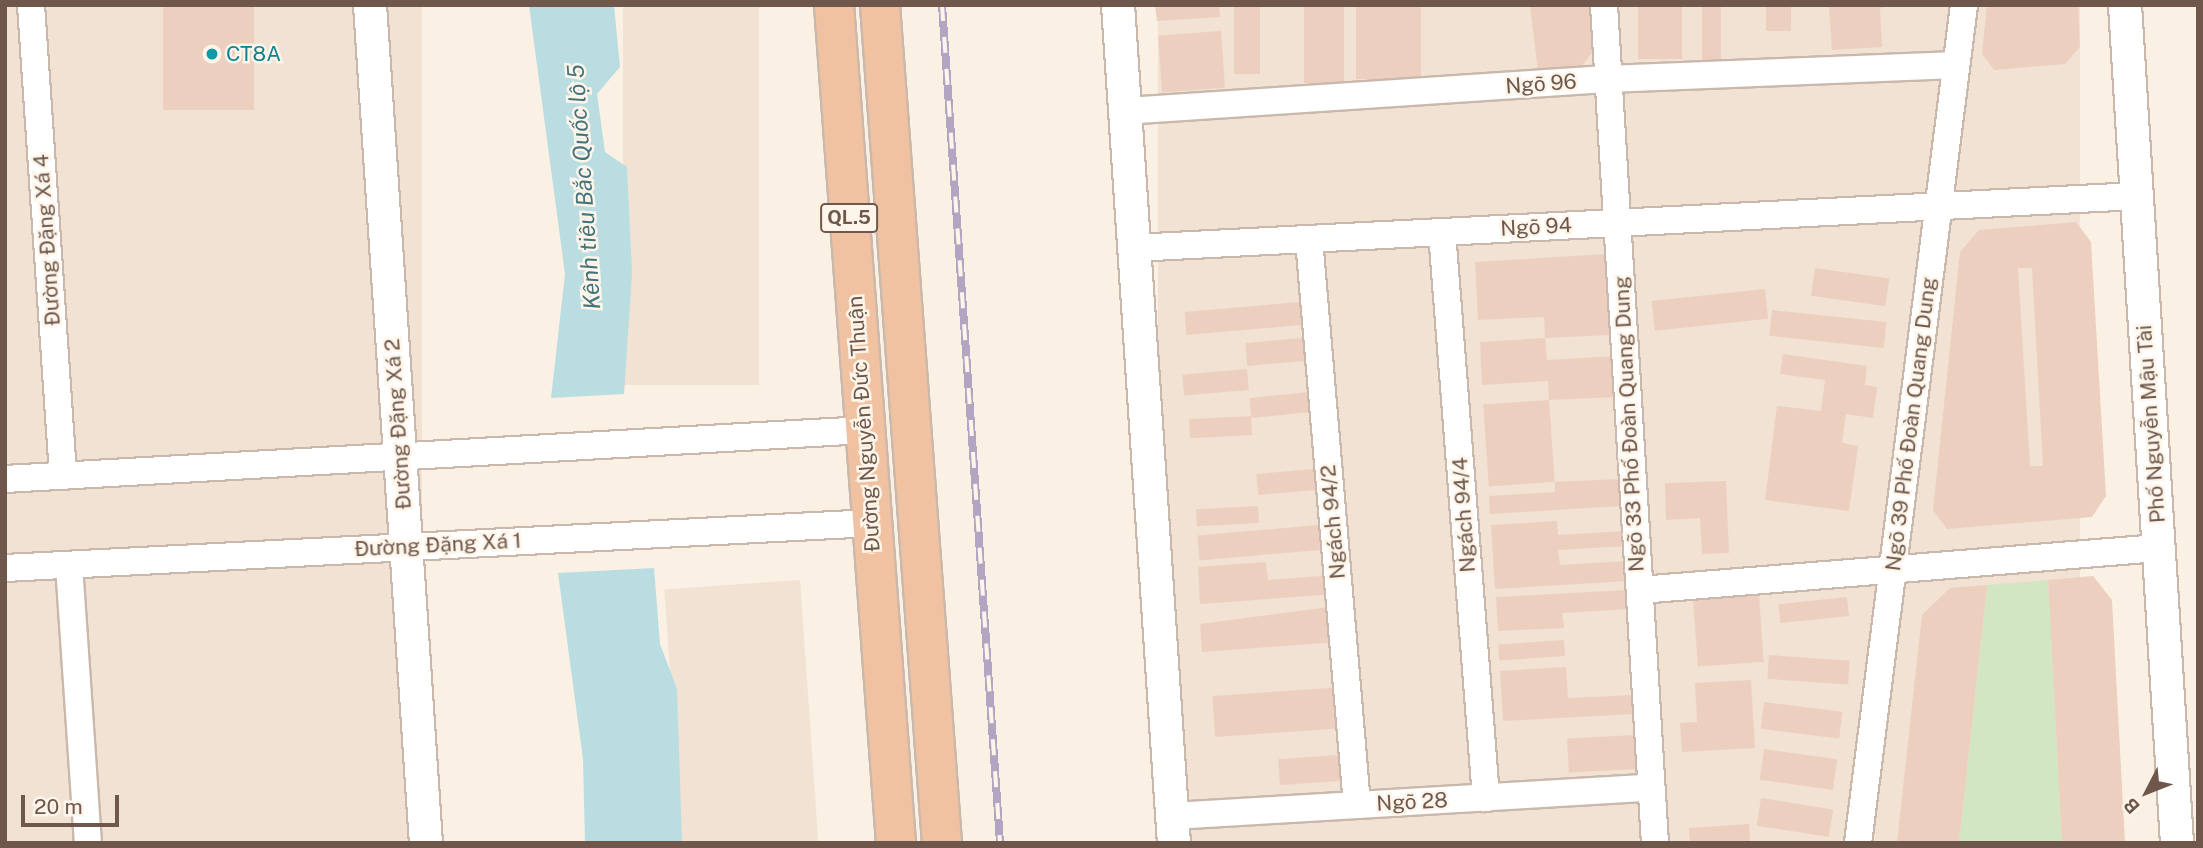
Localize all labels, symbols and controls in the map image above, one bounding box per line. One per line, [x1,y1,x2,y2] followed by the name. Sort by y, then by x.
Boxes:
[226,41,281,67] place label: CT8A
[204,46,220,62] marker: CT8A
[562,63,606,311] water label: Kênh tiêu Bắc Quốc lộ 5
[1504,69,1578,99] street label: Ngõ 96
[28,153,66,327] street label: Đường Đặng Xá 4
[819,202,879,233] road number: QL.5
[1500,213,1572,241] street label: Ngõ 94
[1609,275,1649,573] street label: Ngõ 33 Phố Đoàn Quang Dung
[1880,275,1942,573] street label: Ngõ 39 Phố Đoàn Quang Dung
[842,295,886,553] street label: Đường Nguyễn Đức Thuận
[2132,324,2170,524] street label: Phố Nguyễn Mậu Tài
[379,338,417,510] street label: Đường Đặng Xá 2
[1447,457,1481,573] street label: Ngách 94/4
[1315,464,1351,580] street label: Ngách 94/2
[354,528,522,562] street label: Đường Đặng Xá 1
[2112,757,2182,827] north arrow
[24,782,122,826] scale bar
[1376,788,1448,816] street label: Ngõ 28
[34,794,83,819] text: 20 m
[2119,794,2144,818] text: B

